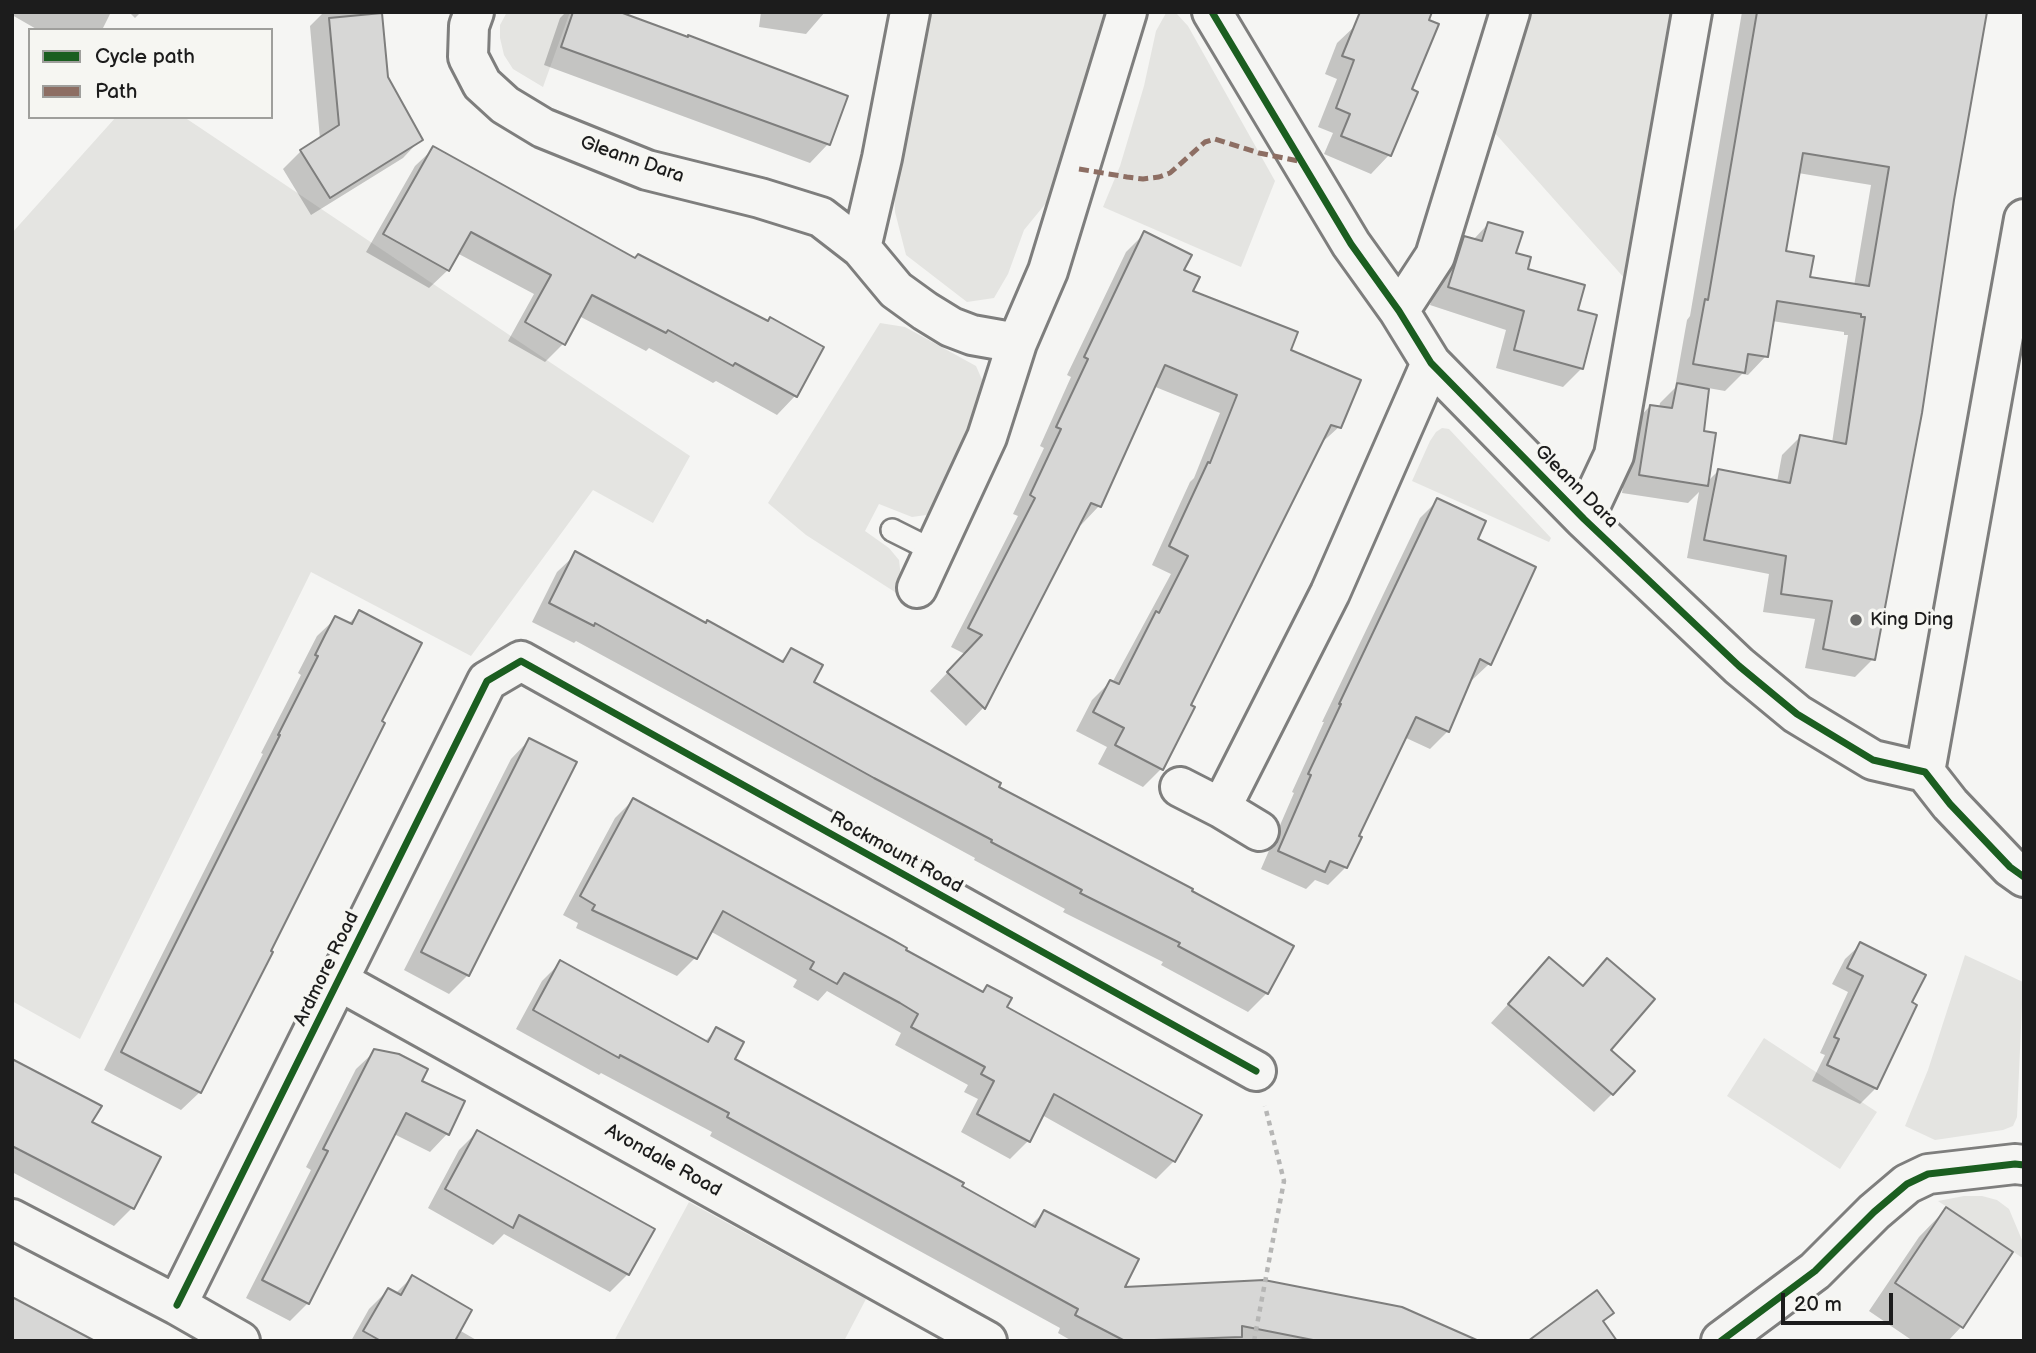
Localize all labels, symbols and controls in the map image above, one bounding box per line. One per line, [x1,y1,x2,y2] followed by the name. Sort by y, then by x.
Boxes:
[28,28,273,119] legend
[95,44,195,69] text: Cycle path
[95,79,137,104] text: Path
[577,132,687,188] street label: Gleann Dara
[1530,441,1622,533] street label: Gleann Dara
[1870,609,1953,631] place label: King Ding
[1848,612,1864,628] marker: King Ding
[826,807,966,899] street label: Rockmount Road
[290,908,364,1030] street label: Ardmore Road
[601,1120,725,1202] street label: Avondale Road
[1784,1280,1896,1324] scale bar
[1794,1292,1842,1317] text: 20 m

